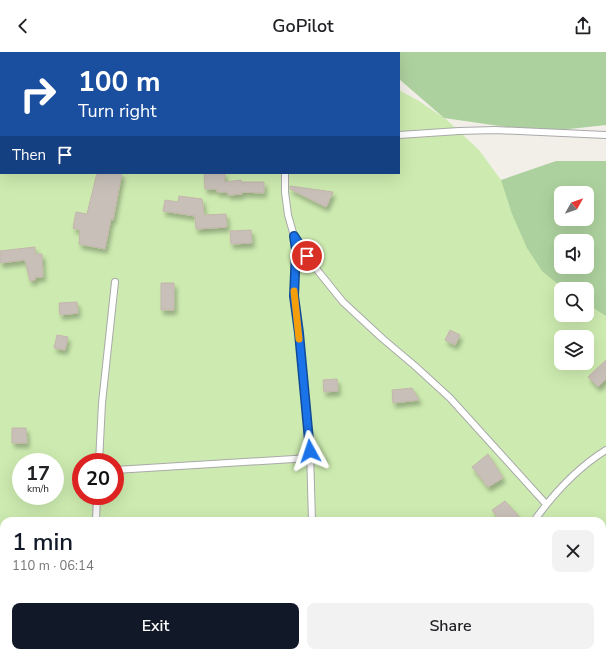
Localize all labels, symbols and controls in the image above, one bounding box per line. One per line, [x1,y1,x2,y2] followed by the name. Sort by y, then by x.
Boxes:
[272,14,334,38] text: GoPilot
[12,15,34,37] icon: back
[572,15,594,37] icon: share
[78,63,161,101] text: 100 m
[12,68,64,120] icon: right
[78,99,157,123] text: Turn right
[54,144,76,166] icon: arrive
[12,145,46,165] text: Then
[554,186,594,226] north arrow
[554,186,594,370] map controls
[554,234,594,274] button: sound
[290,239,324,273] pin
[296,245,318,267] icon: arrive
[554,282,594,322] button: search
[554,330,594,370] button: layers
[289,430,331,472] position arrow
[72,453,124,505] speed limit sign: 20
[26,460,50,487] text: 17
[27,482,49,496] text: km/h
[12,526,73,558] text: 1 min
[552,530,594,572] button: close
[12,557,94,575] text: 110 m · 06:14
[12,603,299,649] button: Exit
[307,603,594,649] button: Share

